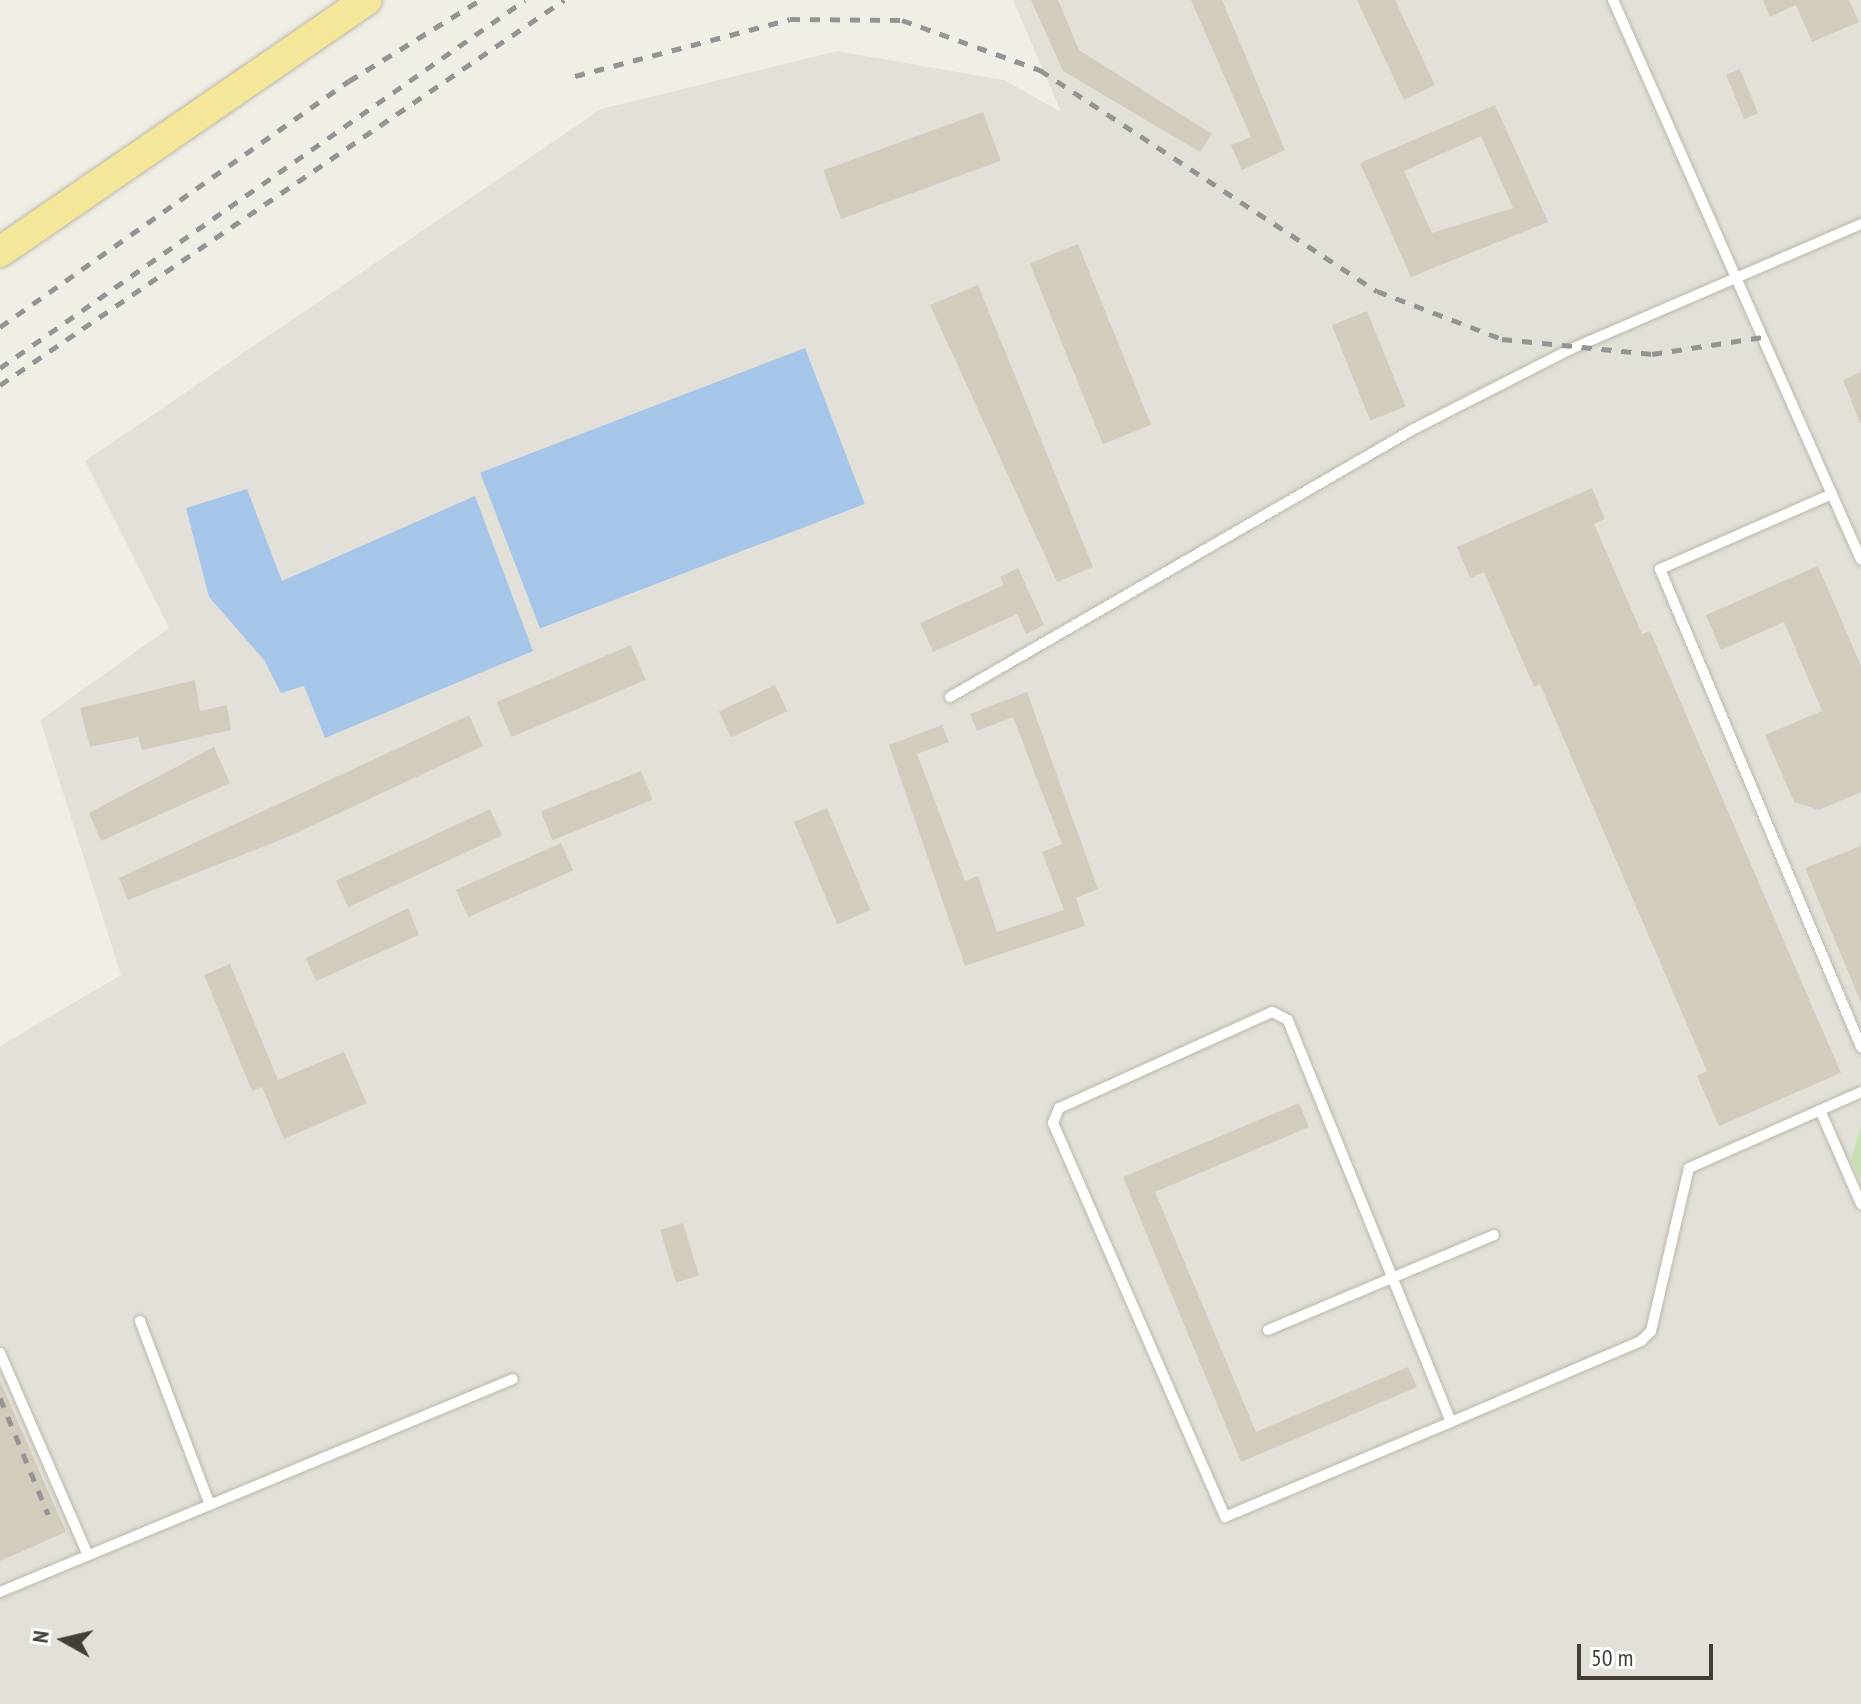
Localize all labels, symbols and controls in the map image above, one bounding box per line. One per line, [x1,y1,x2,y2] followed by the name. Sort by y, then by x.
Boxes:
[24,1600,104,1680] north arrow
[1581,1628,1717,1678] scale bar
[26,1629,55,1645] text: N
[1591,1642,1633,1673] text: 50 m

